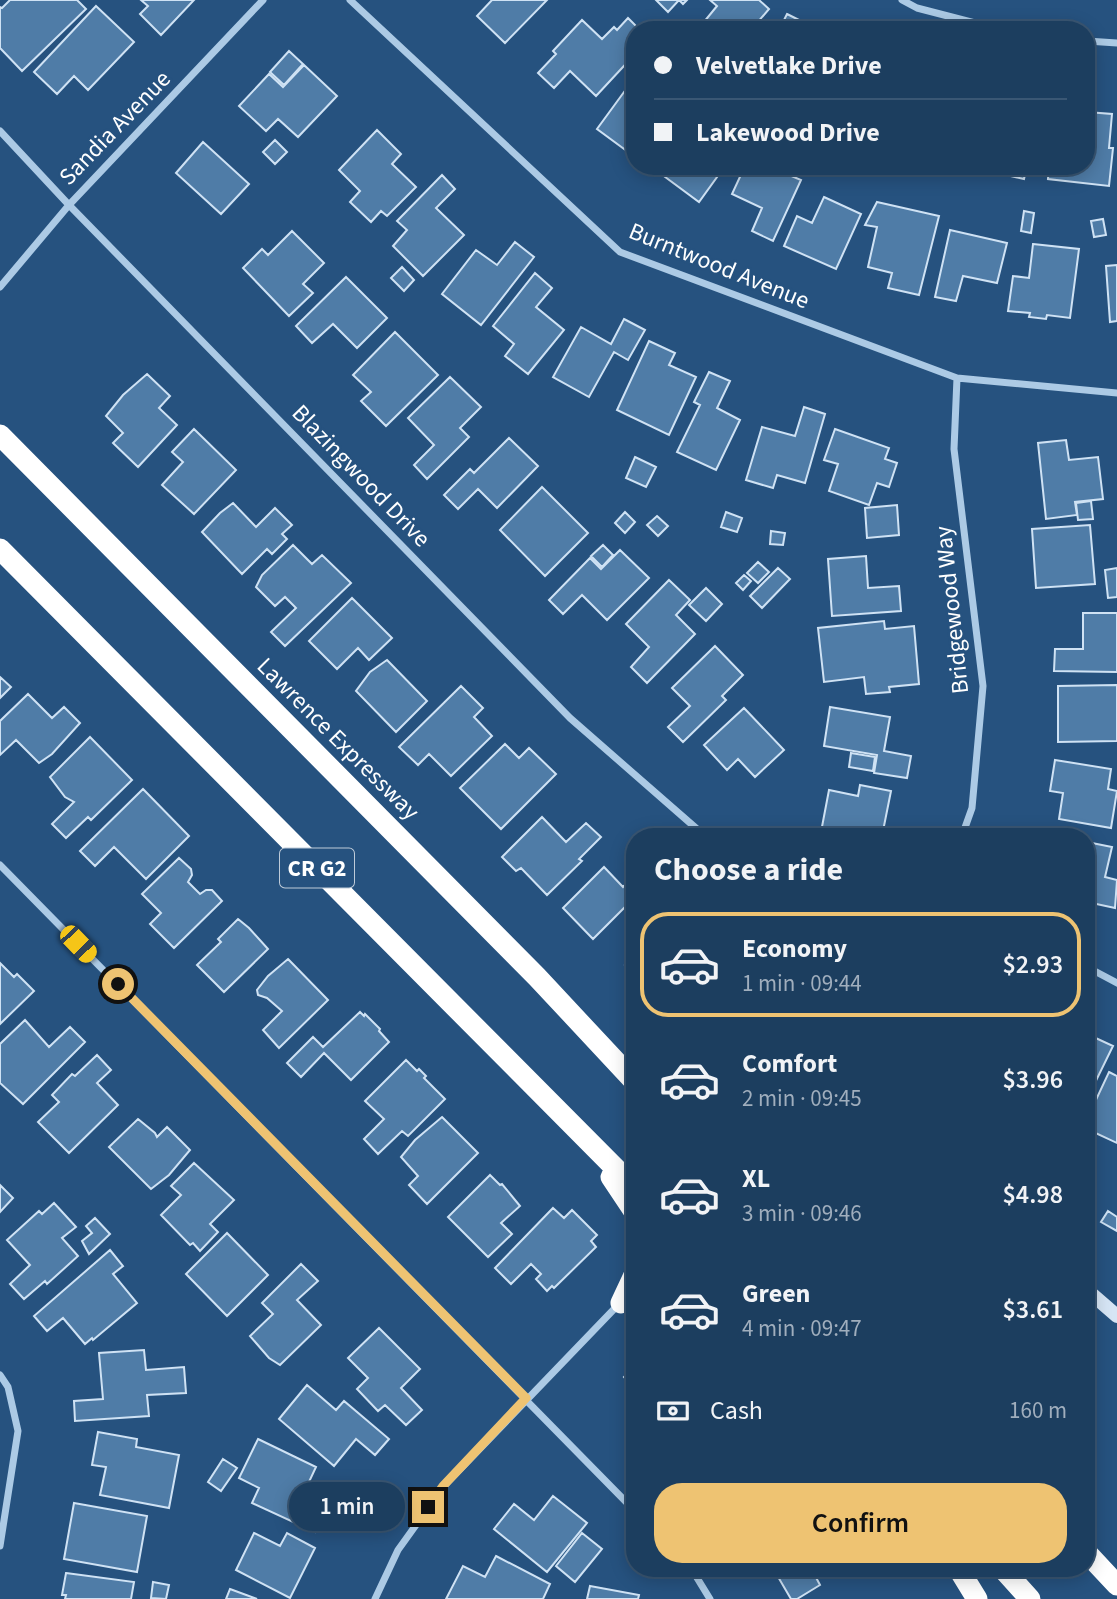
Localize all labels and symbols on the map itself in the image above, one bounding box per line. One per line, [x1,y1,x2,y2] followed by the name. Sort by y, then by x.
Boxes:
[51,63,179,193] street label: Sandia Avenue
[623,214,815,318] street label: Burntwood Avenue
[283,397,439,555] street label: Blazingwood Drive
[926,524,978,696] street label: Bridgewood Way
[249,650,427,828] street label: Lawrence Expressway
[280,848,354,888] road number: CR G2
[56,922,101,966] car
[102,968,134,1000] route start
[288,1482,404,1532] callout: 1 min
[412,1491,444,1523] route end

